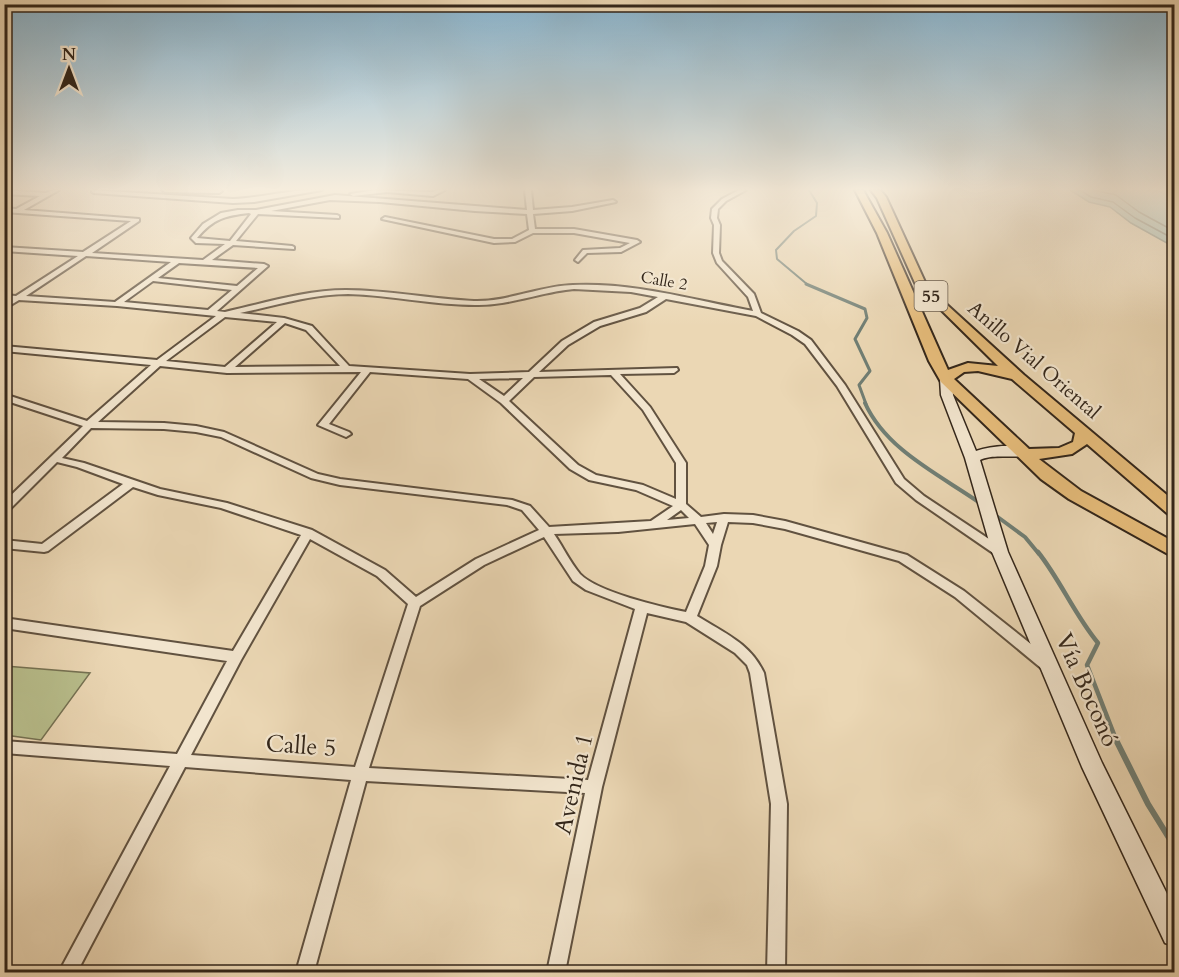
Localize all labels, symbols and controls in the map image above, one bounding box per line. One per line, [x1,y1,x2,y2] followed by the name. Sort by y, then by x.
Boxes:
[39,39,99,99] north arrow
[62,44,76,66] text: N
[639,266,689,296] street label: Calle 2
[914,281,948,311] road number: 55
[962,295,1106,425] street label: Anillo Vial Oriental
[1047,628,1127,752] street label: Vía Boconó
[265,727,337,765] street label: Calle 5
[546,730,602,838] street label: Avenida 1

